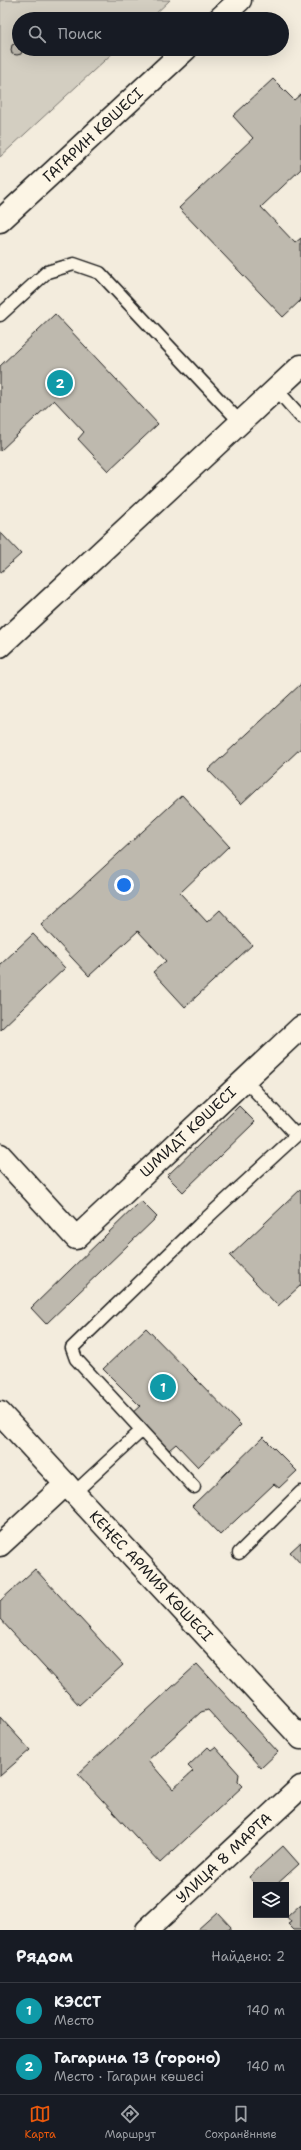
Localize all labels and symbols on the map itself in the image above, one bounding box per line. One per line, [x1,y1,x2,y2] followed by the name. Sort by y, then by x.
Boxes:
[39,83,147,187] street label: ГАГАРИН КӨШЕСІ
[47,368,73,398] pin: 2
[114,875,134,895] your location
[136,1082,240,1182] street label: ШМИДТ КӨШЕСІ
[150,1372,176,1402] pin: 1
[85,1506,217,1646] street label: КЕҢЕС АРМИЯ КӨШЕСІ
[172,1808,276,1908] street label: УЛИЦА 8 МАРТА

